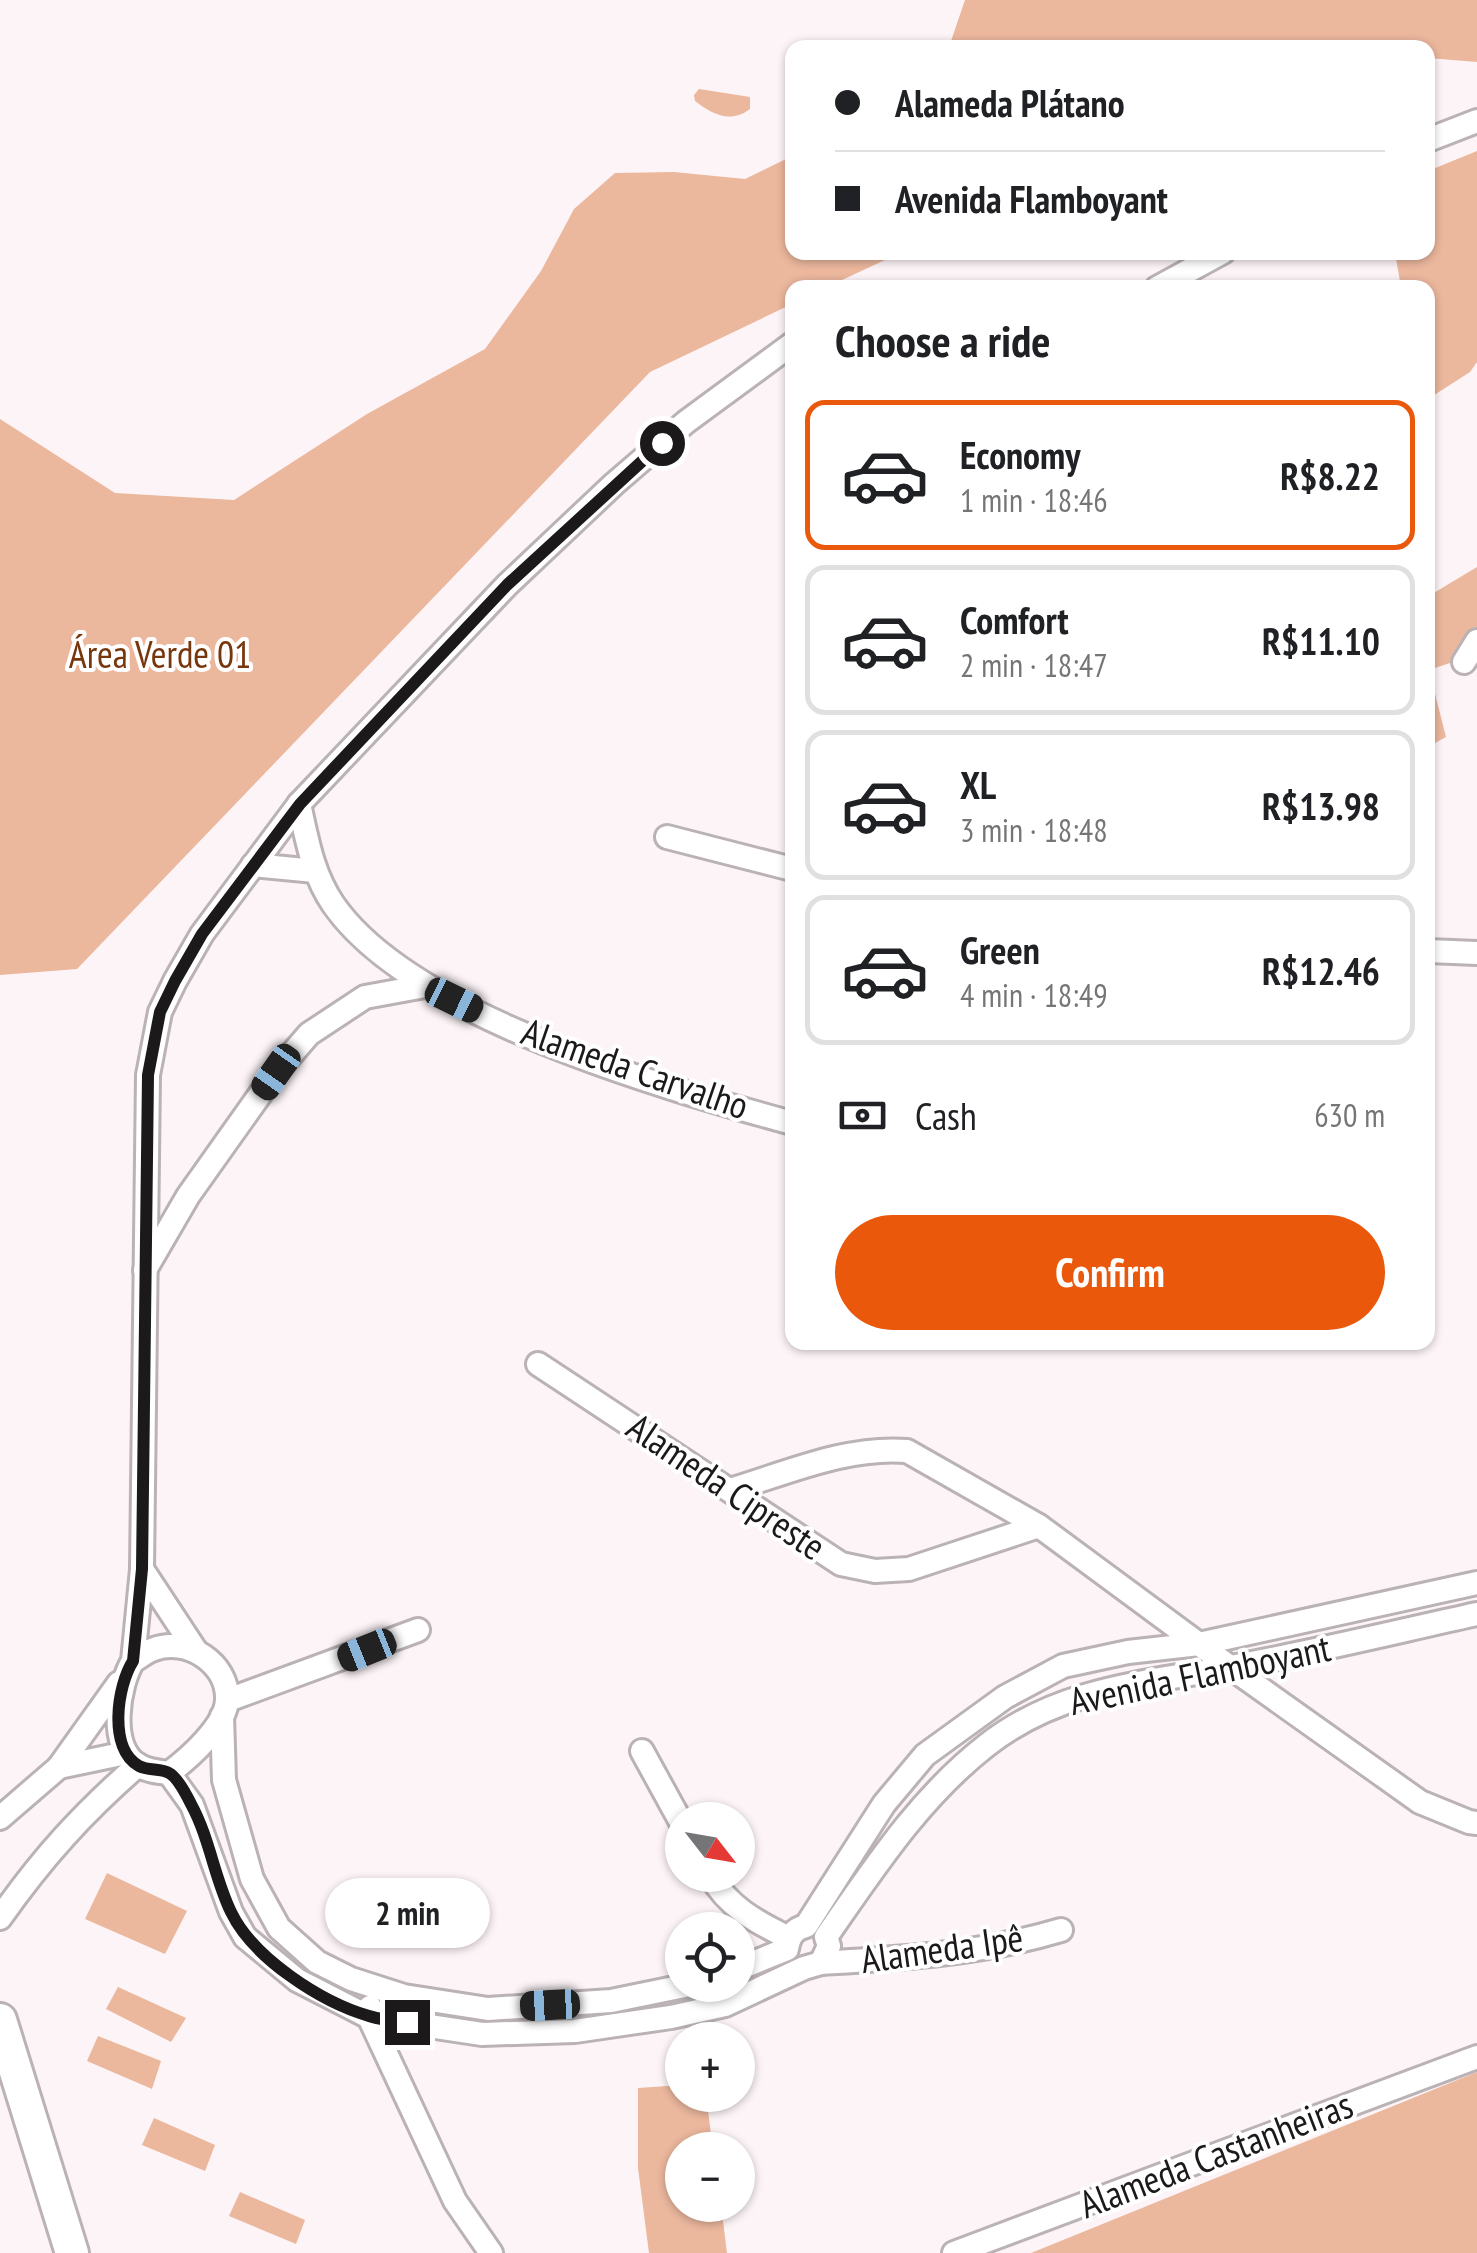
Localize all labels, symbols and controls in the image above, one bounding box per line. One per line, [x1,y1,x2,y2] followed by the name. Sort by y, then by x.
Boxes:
[895,78,1125,127] text: Alameda Plátano
[895,174,1168,223] text: Avenida Flamboyant
[835,311,1050,369] text: Choose a ride
[640,421,685,466] route start
[840,430,930,520] icon: car
[960,430,1080,479] text: Economy
[1280,451,1380,500] text: R$8.22
[960,479,1108,521] text: 1 min · 18:46
[840,595,930,685] icon: car
[960,595,1069,644] text: Comfort
[1262,616,1380,665] text: R$11.10
[69,629,251,678] park label: Área Verde 01
[960,644,1108,686] text: 2 min · 18:47
[840,760,930,850] icon: car
[960,760,996,809] text: XL
[1262,781,1380,830] text: R$13.98
[960,809,1108,851] text: 3 min · 18:48
[840,925,930,1015] icon: car
[960,925,1040,974] text: Green
[1262,946,1380,995] text: R$12.46
[420,973,488,1027] car
[960,974,1108,1016] text: 4 min · 18:49
[516,1006,755,1129] street label: Alameda Carvalho
[247,1039,305,1105] car
[835,1088,890,1143] icon: cash
[915,1091,977,1140] text: Cash
[1314,1094,1385,1136] text: 630 m
[835,1215,1385,1330] button: Confirm
[618,1401,836,1570] street label: Alameda Cipreste
[1065,1622,1335,1725] street label: Avenida Flamboyant
[334,1625,400,1675] car
[665,1802,755,1892] north arrow
[665,1802,755,2222] map controls
[324,1877,490,1947] callout: 2 min
[375,1892,440,1934] text: 2 min
[665,1912,755,2002] button: locate
[858,1912,1026,1983] street label: Alameda Ipê
[519,1988,581,2022] car
[385,2000,430,2045] route end
[665,2022,755,2112] button: +
[1072,2079,1359,2228] street label: Alameda Castanheiras
[665,2132,755,2222] button: −

